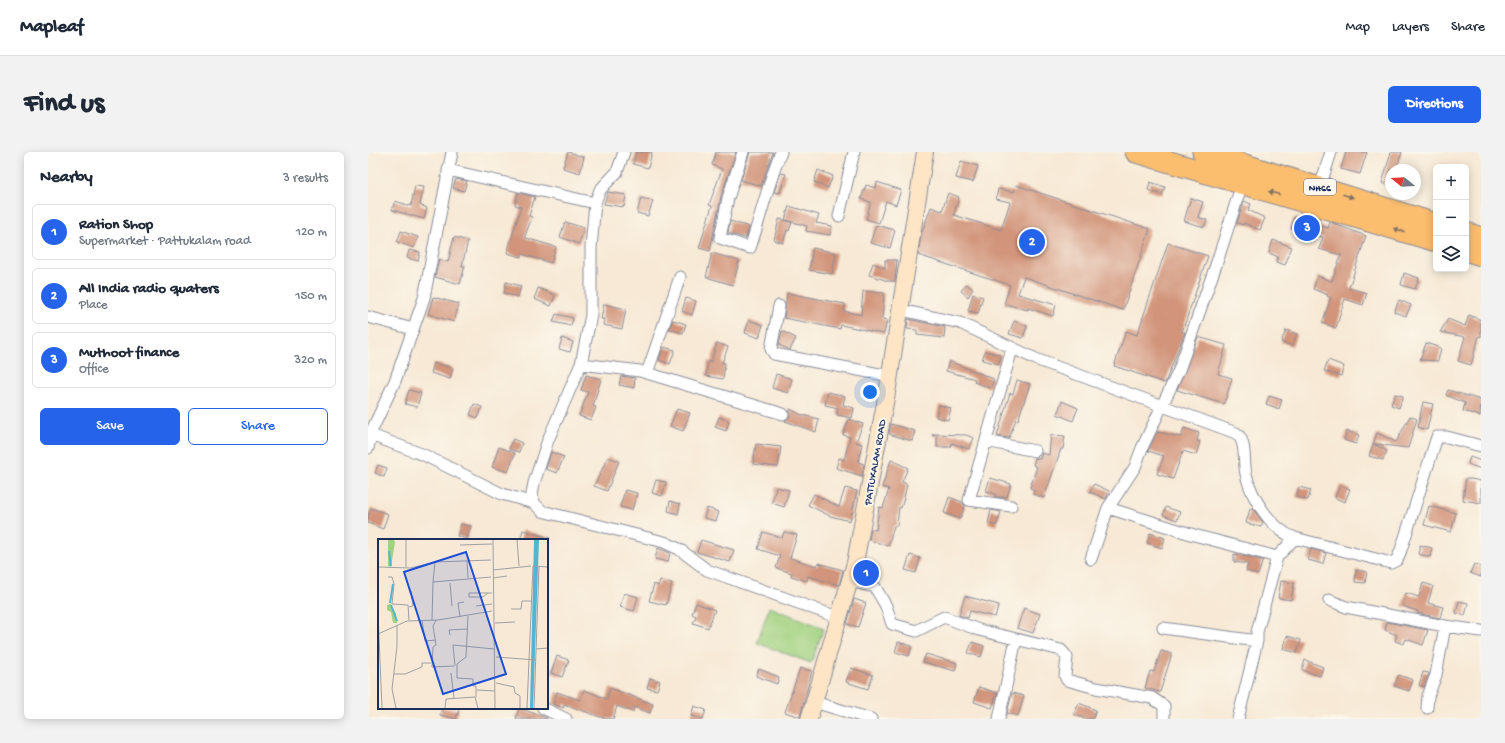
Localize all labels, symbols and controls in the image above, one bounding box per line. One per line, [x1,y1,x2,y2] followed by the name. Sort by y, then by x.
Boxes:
[20,16,83,39] text: Mapleaf
[1346,19,1370,36] text: Map
[1392,19,1429,36] text: Layers
[1451,19,1485,36] text: Share
[1388,86,1481,123] button: Directions
[24,88,104,121] text: Find us
[1385,164,1421,200] north arrow
[1433,164,1469,272] map controls
[1433,164,1469,200] button: +
[40,168,93,188] text: Nearby
[283,171,328,186] text: 3 results
[1304,179,1336,195] road number: NH66
[1268,190,1280,196] one-way arrow
[1342,193,1354,199] one-way arrow
[1433,200,1469,236] button: −
[1294,213,1320,243] pin: 3
[79,216,153,234] text: Ration Shop
[51,225,57,240] text: 1
[296,225,327,240] text: 120 m
[1019,227,1045,257] pin: 2
[1392,227,1404,233] one-way arrow
[79,234,251,249] text: Supermarket · Pattukalam road
[1433,236,1469,272] button: layers
[79,280,219,298] text: All India radio quaters
[51,289,57,304] text: 2
[295,289,327,304] text: 150 m
[79,298,107,313] text: Place
[79,344,179,362] text: Muthoot finance
[51,353,57,368] text: 3
[294,353,327,368] text: 320 m
[79,362,109,377] text: Office
[860,382,880,402] your location
[40,408,180,445] button: Save
[188,408,328,445] button: Share
[862,418,890,507] street label: PATTUKALAM ROAD
[378,539,548,709] inset map
[853,558,879,588] pin: 1

